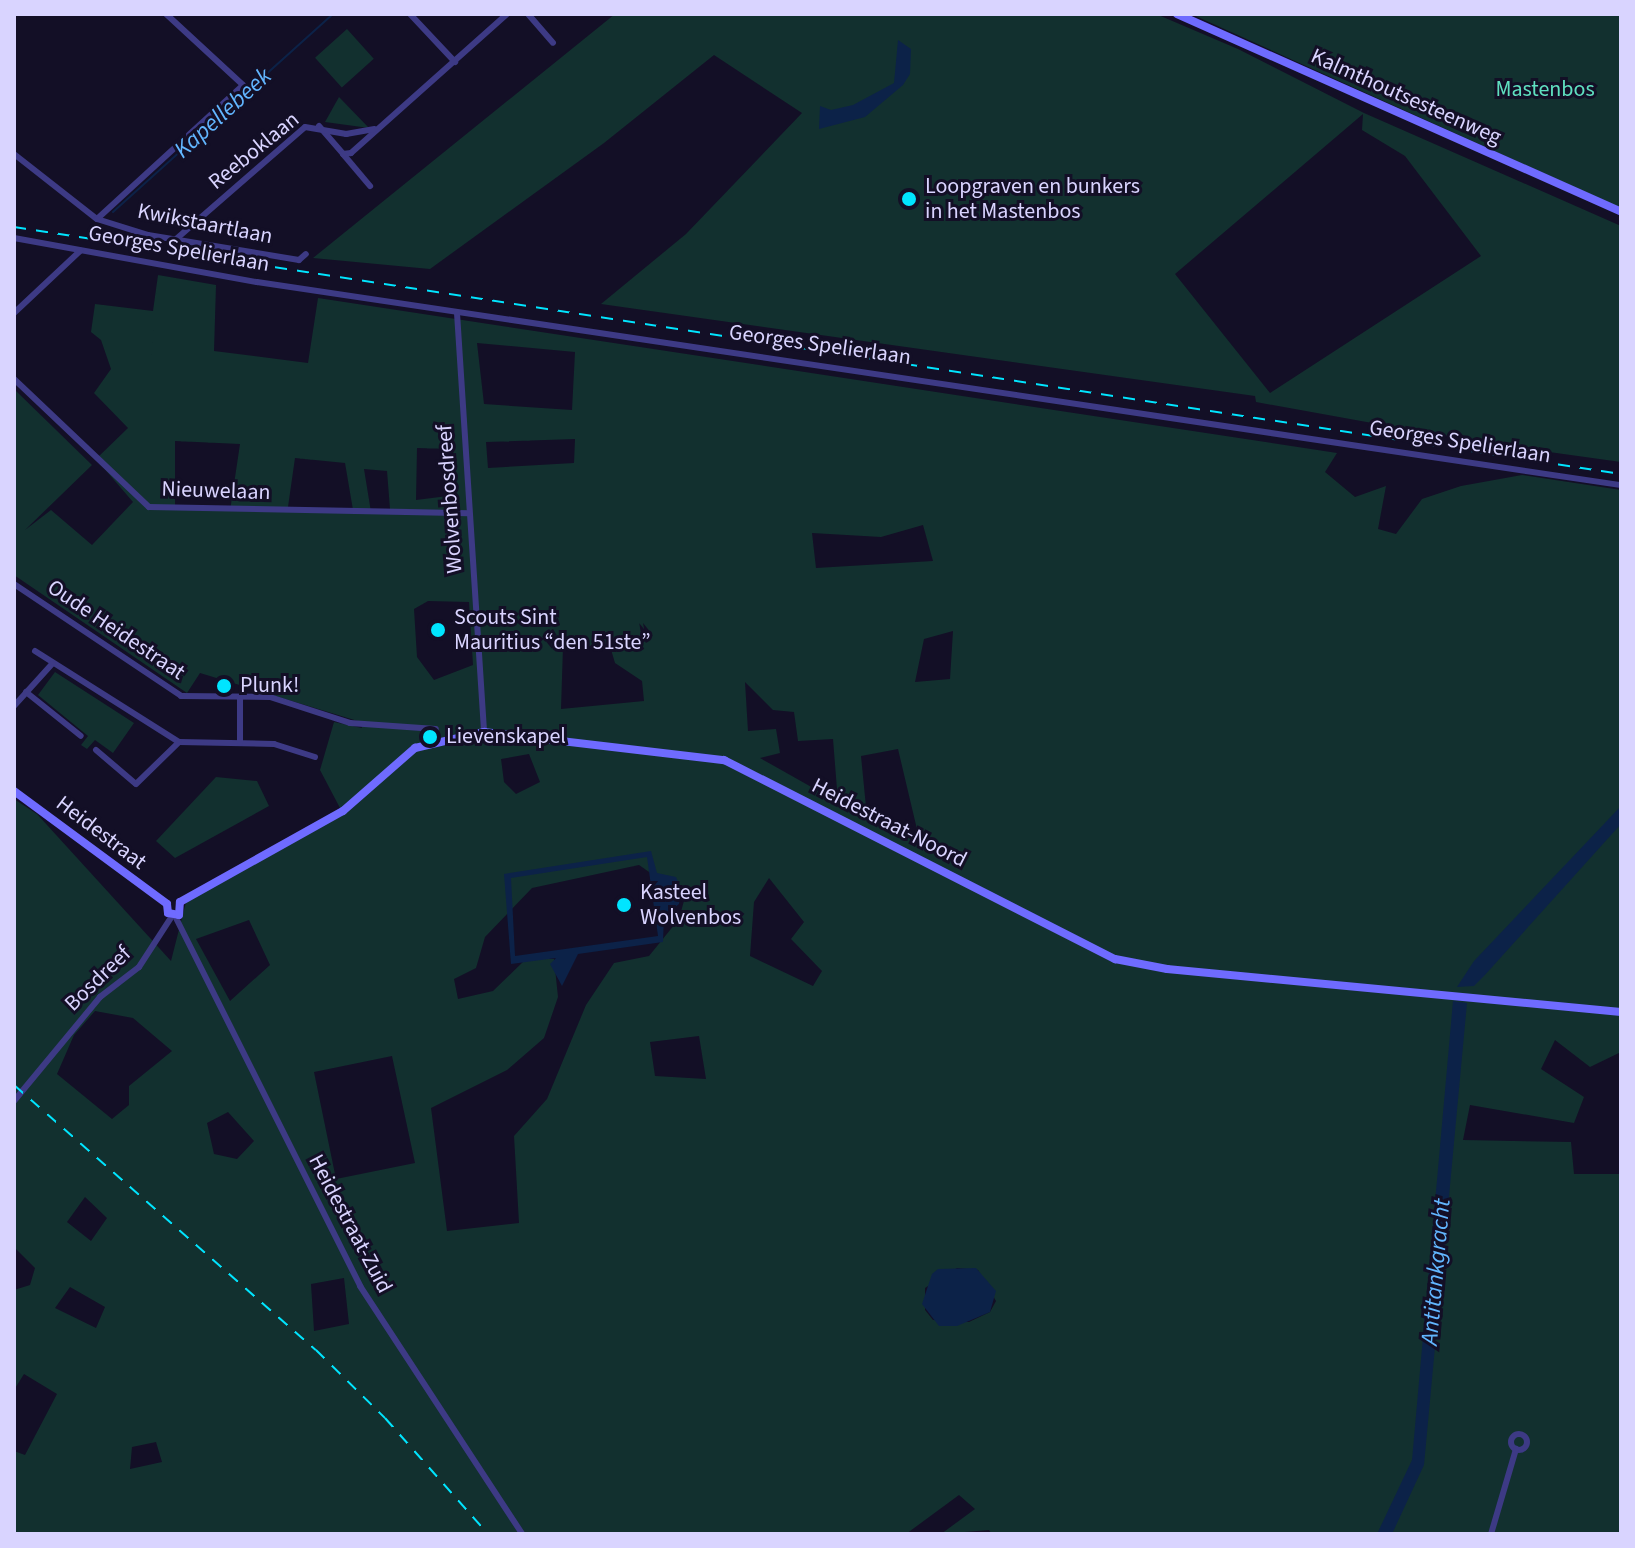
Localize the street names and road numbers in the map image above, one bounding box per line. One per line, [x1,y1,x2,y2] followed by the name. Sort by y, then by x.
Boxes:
[1307,43,1505,151] street label: Kalmthoutsesteenweg
[203,106,305,196] street label: Reeboklaan
[135,198,275,250] street label: Kwikstaartlaan
[86,220,272,278] street label: Georges Spelierlaan
[727,319,913,371] street label: Georges Spelierlaan
[1367,415,1553,469] street label: Georges Spelierlaan
[432,424,468,574] street label: Wolvenbosdreef
[161,476,271,506] street label: Nieuwelaan
[42,574,190,686] street label: Oude Heidestraat
[807,773,971,873] street label: Heidestraat-Noord
[51,790,151,876] street label: Heidestraat
[59,941,137,1017] street label: Bosdreef
[302,1150,398,1298] street label: Heidestraat-Zuid

